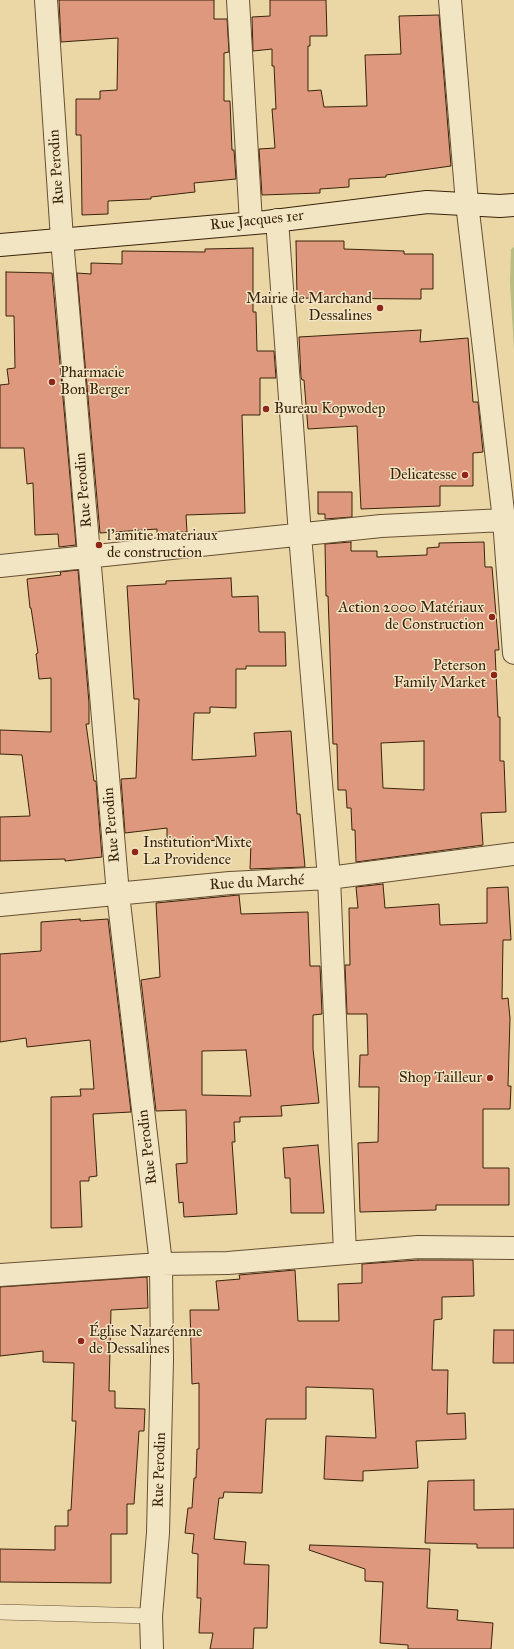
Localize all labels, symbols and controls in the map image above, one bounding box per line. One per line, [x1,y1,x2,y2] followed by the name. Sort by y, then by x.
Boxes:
[45,129,69,205] street label: Rue Perodin
[209,207,305,235] street label: Rue Jacques 1er
[246,290,372,325] place label: Mairie de Marchand Dessalines
[375,303,385,313] marker: Mairie de Marchand Dessalines
[60,364,130,399] place label: Pharmacie Bon Berger
[47,377,57,387] marker: Pharmacie Bon Berger
[274,400,385,418] place label: Bureau Kopwodep
[261,404,271,414] marker: Bureau Kopwodep
[72,452,96,528] street label: Rue Perodin
[389,466,457,484] place label: Delicatesse
[460,470,470,480] marker: Delicatesse
[107,527,218,562] place label: l'amitie materiaux de construction
[94,540,104,550] marker: l'amitie materiaux de construction
[338,599,484,634] place label: Action 2000 Matériaux de Construction
[487,612,497,622] marker: Action 2000 Matériaux de Construction
[394,657,486,692] place label: Peterson Family Market
[489,670,499,680] marker: Peterson Family Market
[100,787,124,863] street label: Rue Perodin
[143,834,252,869] place label: Institution Mixte La Providence
[130,847,140,857] marker: Institution Mixte La Providence
[209,872,305,894] street label: Rue du Marché
[399,1069,482,1087] place label: Shop Tailleur
[485,1073,495,1083] marker: Shop Tailleur
[134,1109,162,1185] street label: Rue Perodin
[89,1323,202,1358] place label: Église Nazaréenne de Dessalines
[76,1336,86,1346] marker: Église Nazaréenne de Dessalines
[150,1432,170,1508] street label: Rue Perodin

